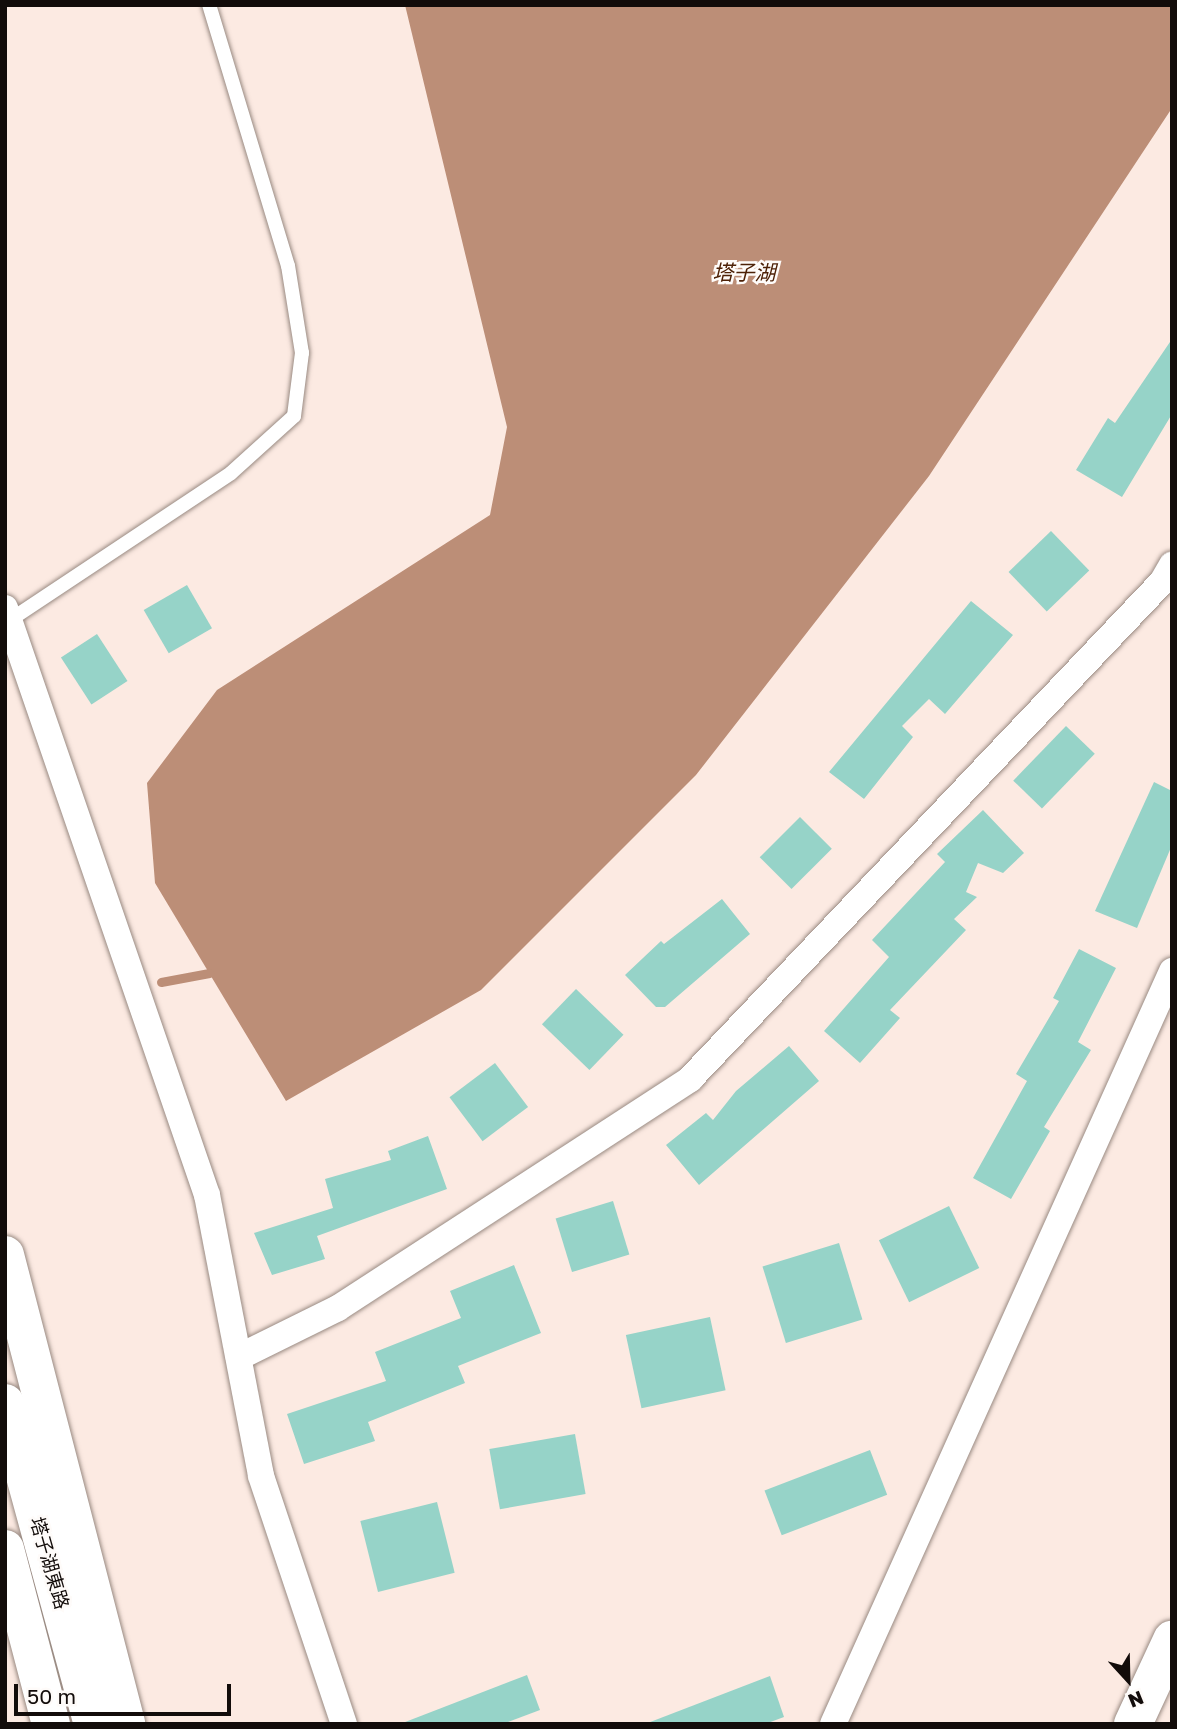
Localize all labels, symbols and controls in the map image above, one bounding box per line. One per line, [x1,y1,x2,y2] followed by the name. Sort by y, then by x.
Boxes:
[713,259,775,285] water label: 塔子湖
[26,1514,74,1612] street label: 塔子湖東路
[1093,1645,1163,1715] north arrow
[18,1670,234,1714] scale bar
[27,1683,76,1709] text: 50 m
[1125,1687,1147,1713] text: N

